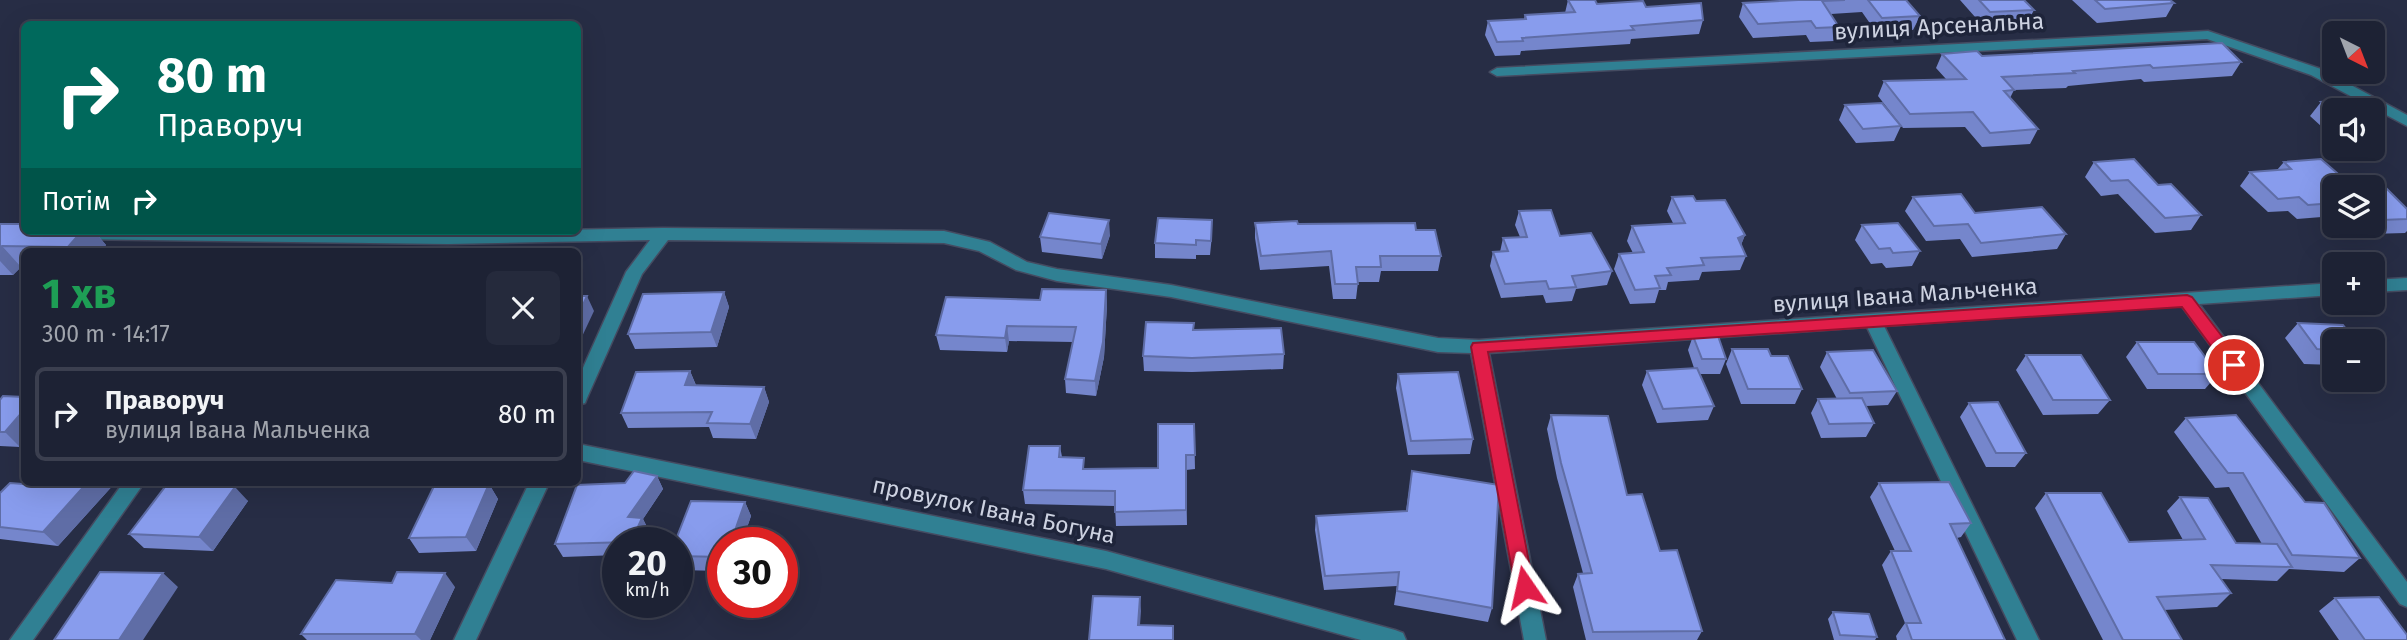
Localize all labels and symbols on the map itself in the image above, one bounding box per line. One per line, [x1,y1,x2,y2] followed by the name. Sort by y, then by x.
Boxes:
[1833,7,2045,45] street label: вулиця Арсенальна
[2322,21,2385,84] north arrow
[1772,272,2038,318] street label: вулиця Івана Мальченка
[2204,335,2264,395] pin
[870,471,1118,549] street label: провулок Івана Богуна
[707,527,798,618] speed limit sign: 30
[1488,550,1562,624] position arrow

